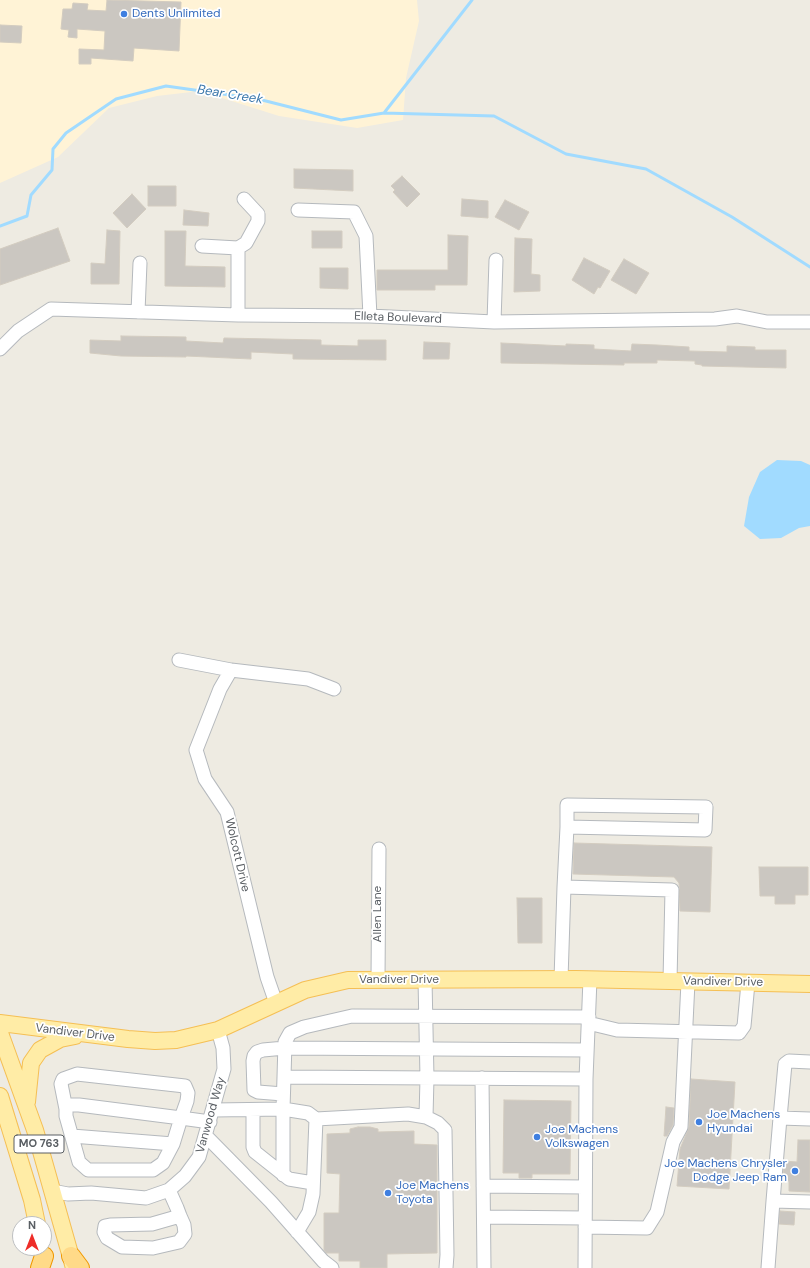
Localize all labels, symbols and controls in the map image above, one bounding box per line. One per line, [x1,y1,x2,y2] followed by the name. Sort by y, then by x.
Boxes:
[132,7,221,21] place label: Dents Unlimited
[119,9,129,19] marker: Dents Unlimited
[196,82,264,108] water label: Bear Creek
[354,309,442,327] street label: Elleta Boulevard
[221,817,253,893] street label: Wolcott Drive
[371,886,385,942] street label: Allen Lane
[359,973,439,987] street label: Vandiver Drive
[683,974,763,990] street label: Vandiver Drive
[34,1021,116,1045] street label: Vandiver Drive
[193,1075,229,1155] street label: Vanwood Way
[707,1108,780,1136] place label: Joe Machens Hyundai
[694,1117,704,1127] marker: Joe Machens Hyundai
[545,1123,618,1151] place label: Joe Machens Volkswagen
[532,1132,542,1142] marker: Joe Machens Volkswagen
[14,1135,64,1153] road number: MO 763
[664,1157,787,1185] place label: Joe Machens Chrysler Dodge Jeep Ram
[790,1166,800,1176] marker: Joe Machens Chrysler Dodge Jeep Ram
[396,1179,469,1207] place label: Joe Machens Toyota
[383,1188,393,1198] marker: Joe Machens Toyota
[12,1216,52,1256] north arrow
[28,1218,36,1232] text: N

